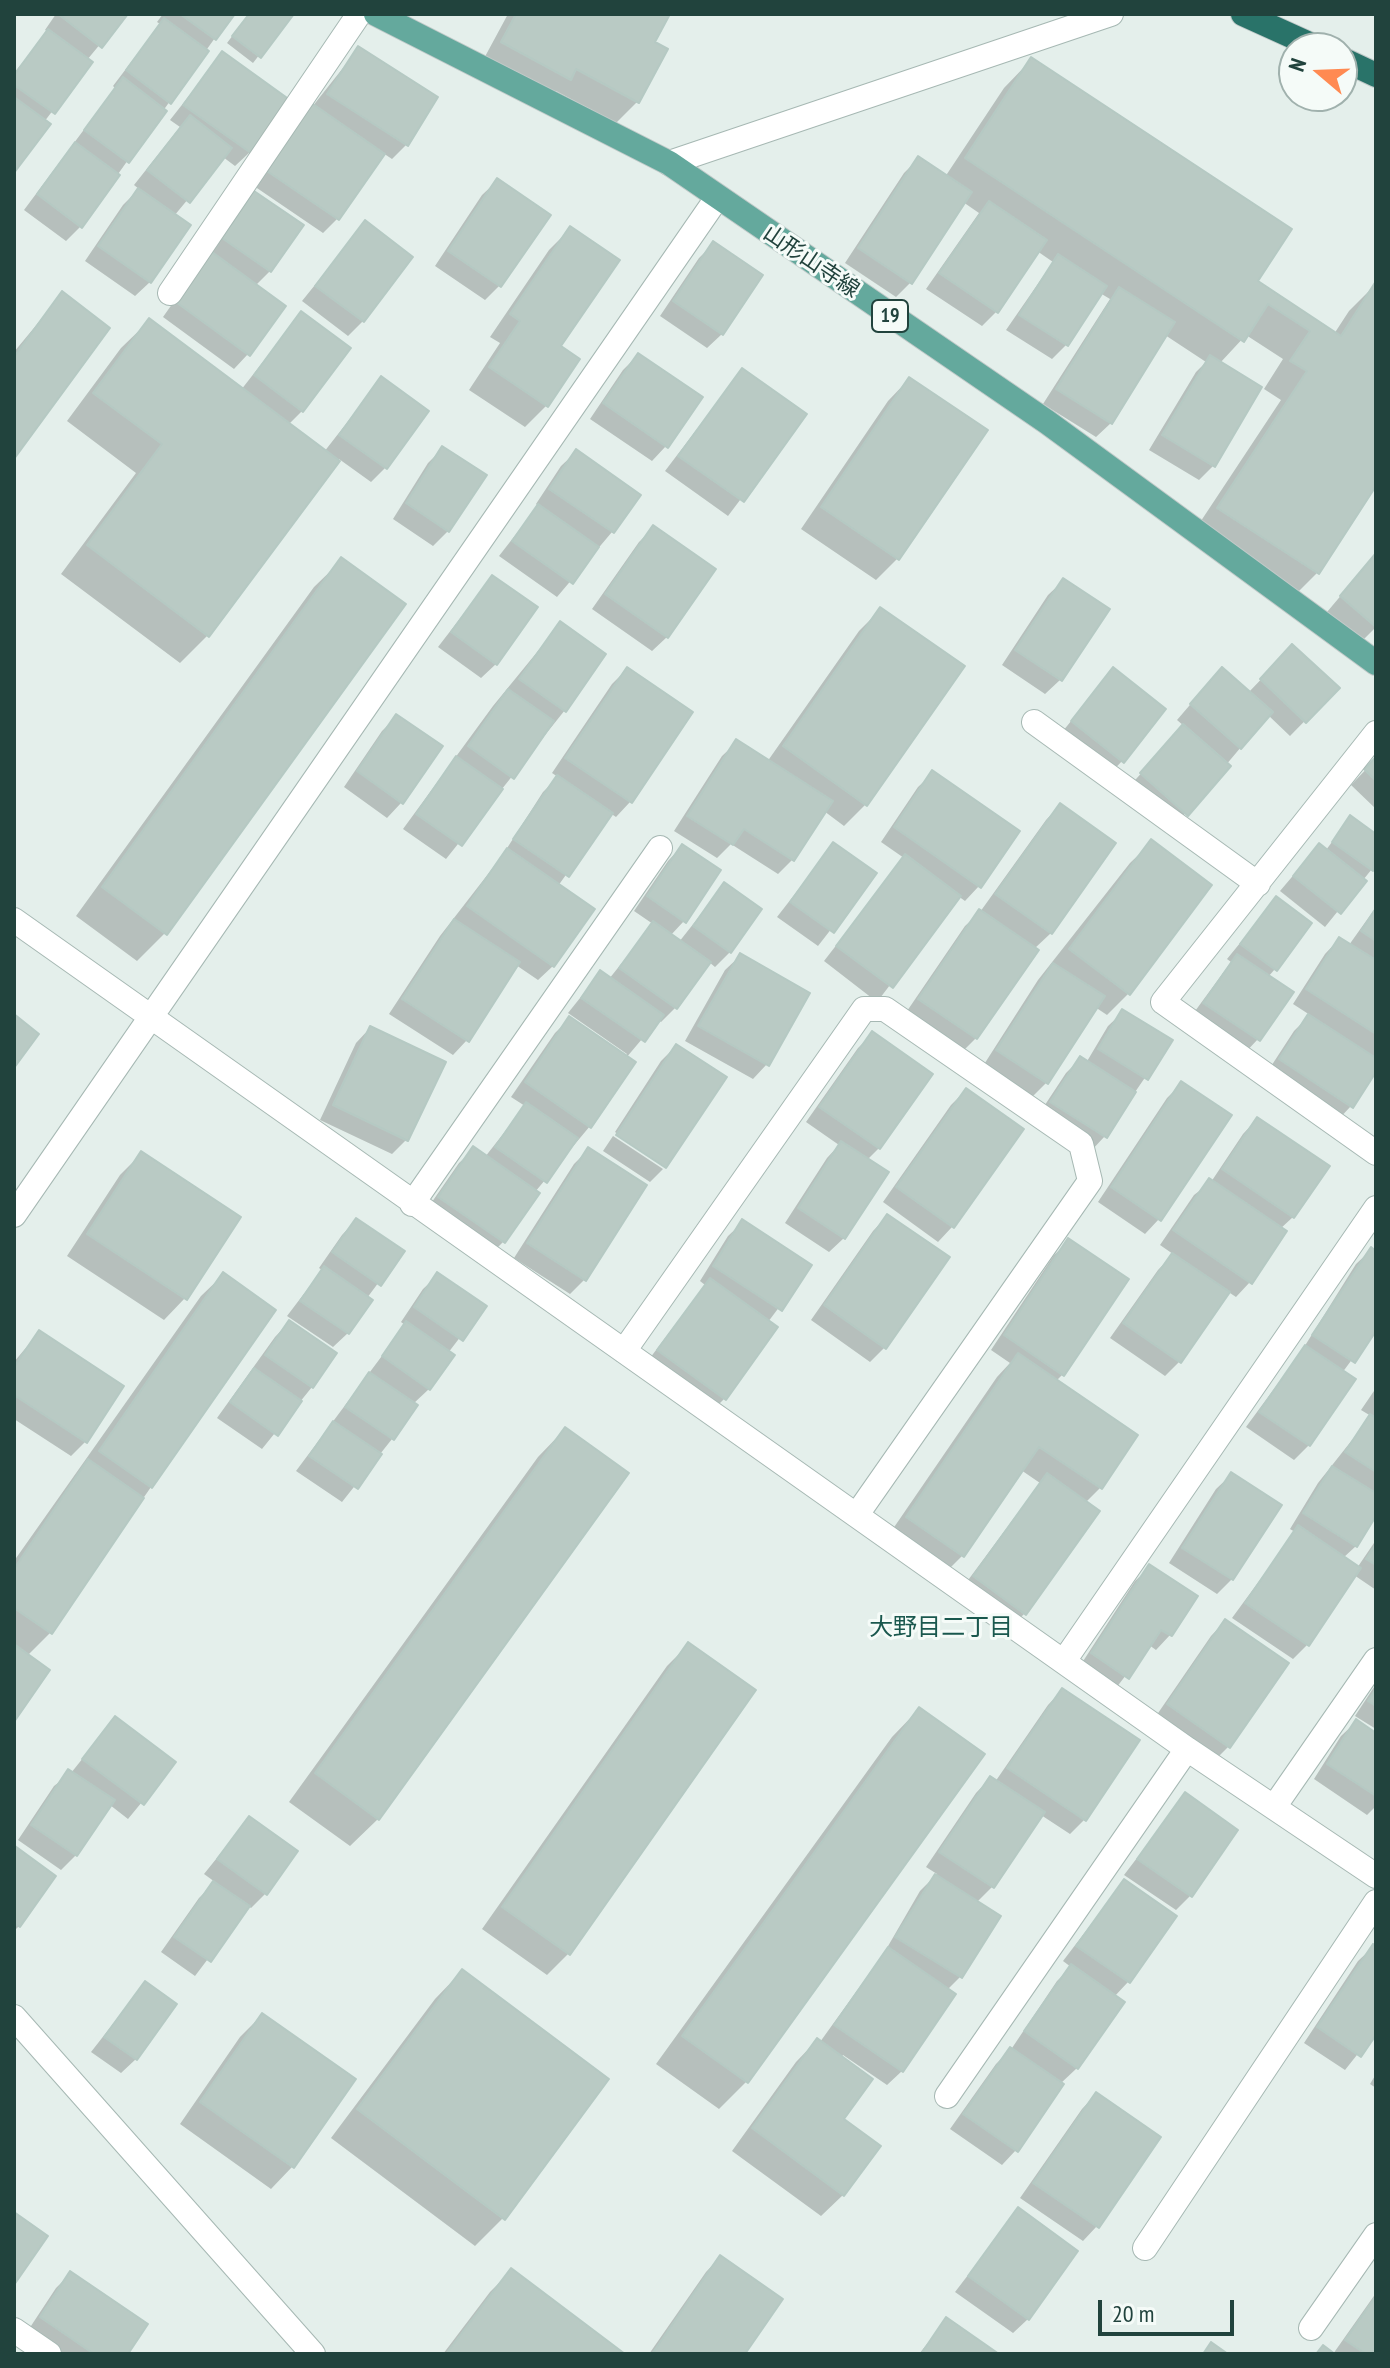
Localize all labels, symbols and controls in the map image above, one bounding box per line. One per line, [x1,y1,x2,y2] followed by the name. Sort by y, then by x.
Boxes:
[1278,32,1358,112] north arrow
[1282,55,1312,75] text: N
[758,220,864,304] street label: 山形山寺線
[872,300,908,332] road number: 19
[869,1614,1013,1642] district label: 大野目二丁目
[1102,2284,1238,2334] scale bar
[1112,2298,1154,2329] text: 20 m

